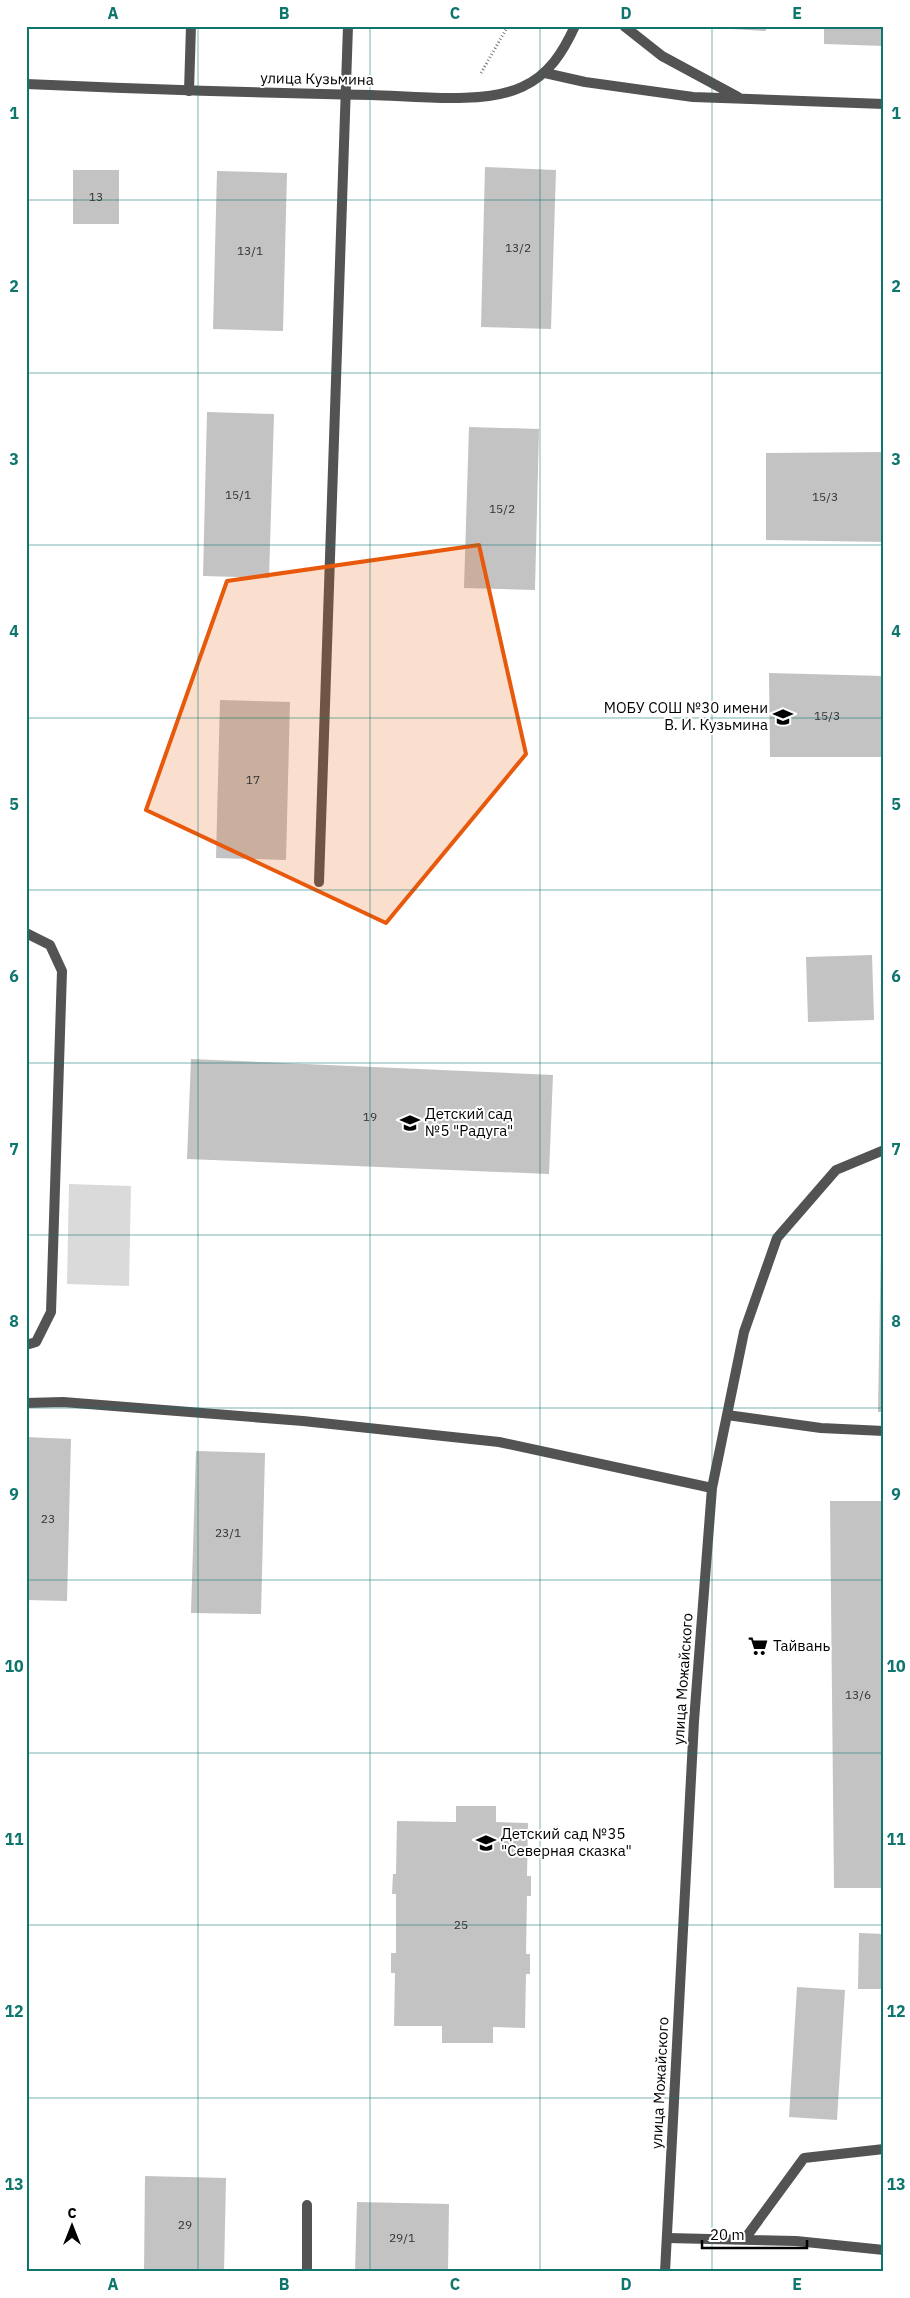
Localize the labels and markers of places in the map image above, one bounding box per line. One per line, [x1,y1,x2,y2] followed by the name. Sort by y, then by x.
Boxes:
[604,698,768,734] place label: МОБУ СОШ №30 имени В. И. Кузьмина
[772,706,794,728] school or university icon: МОБУ СОШ №30 имени В. И. Кузьмина
[425,1104,513,1140] place label: Детский сад №5 "Радуга"
[399,1112,421,1134] school or university icon: Детский сад №5 "Радуга"
[747,1635,769,1657] supermarket icon: Тайвань
[773,1636,830,1655] place label: Тайвань
[501,1824,632,1860] place label: Детский сад №35 "Северная сказка"
[475,1832,497,1854] school or university icon: Детский сад №35 "Северная сказка"

